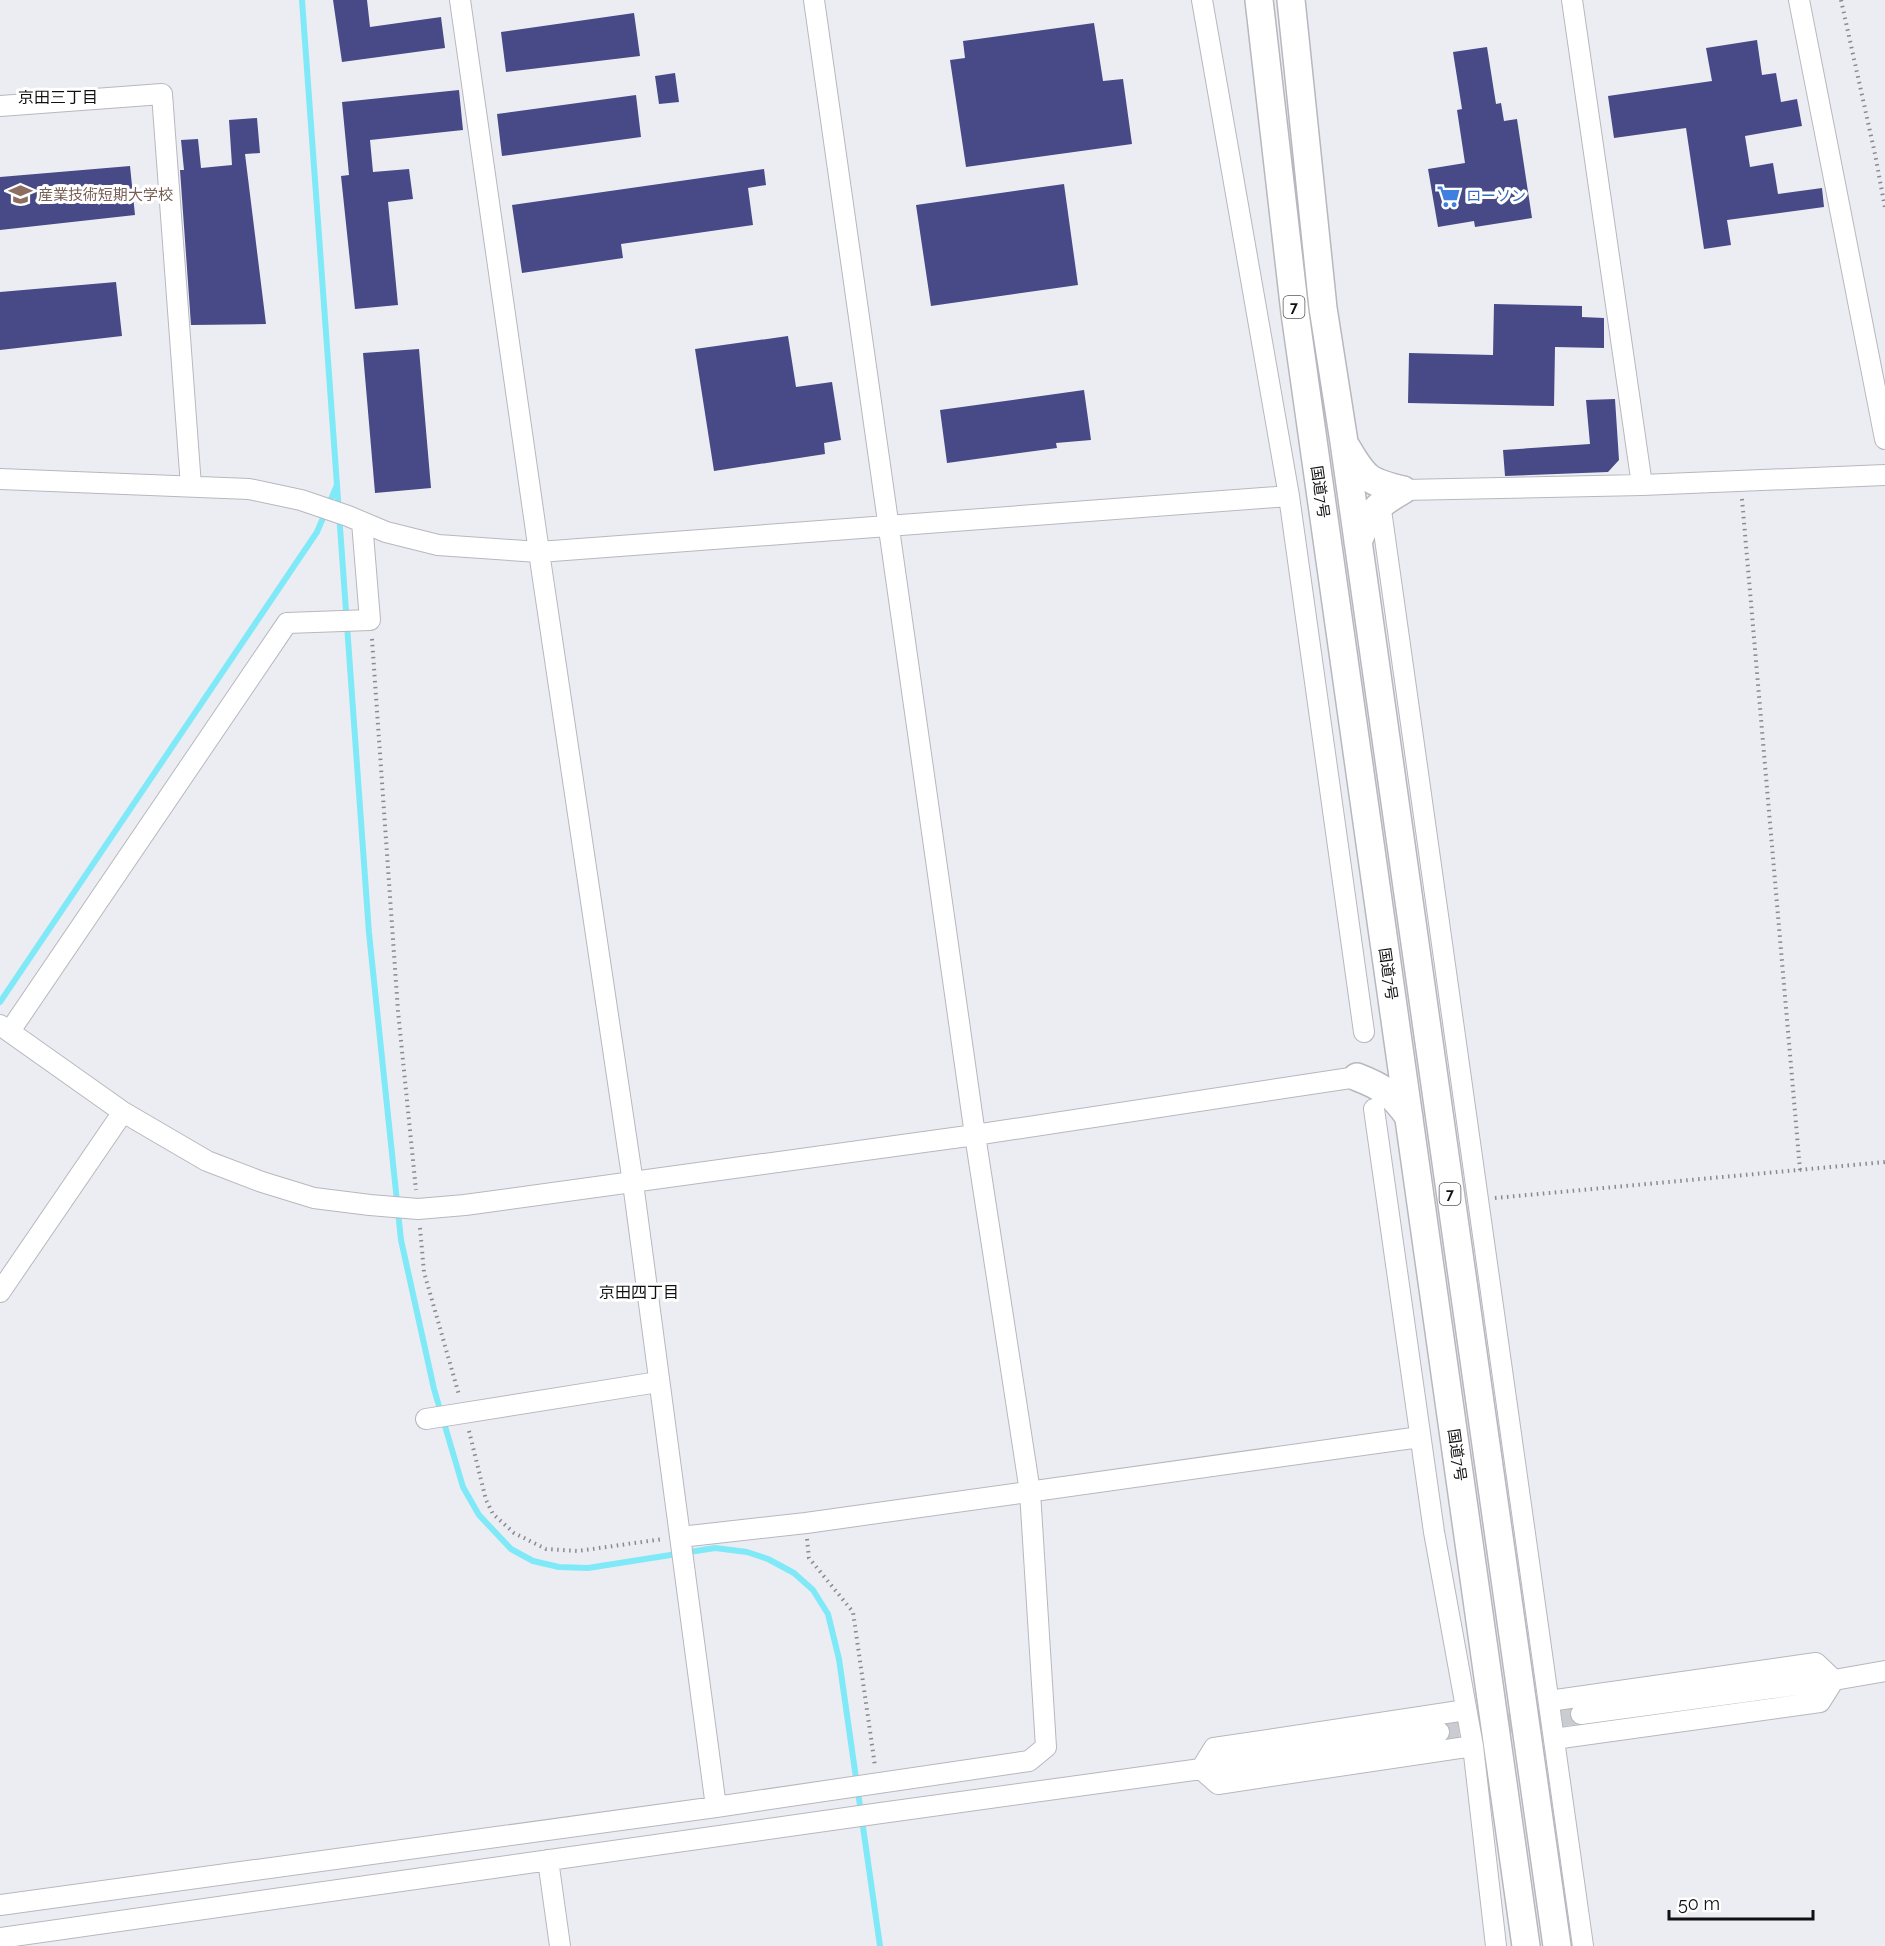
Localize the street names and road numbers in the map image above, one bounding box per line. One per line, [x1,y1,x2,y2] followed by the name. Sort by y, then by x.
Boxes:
[1284,296,1304,318] road number: 7
[1307,464,1333,520] street label: 国道7号
[1375,946,1401,1002] street label: 国道7号
[1440,1183,1460,1205] road number: 7
[1444,1427,1470,1483] street label: 国道7号

